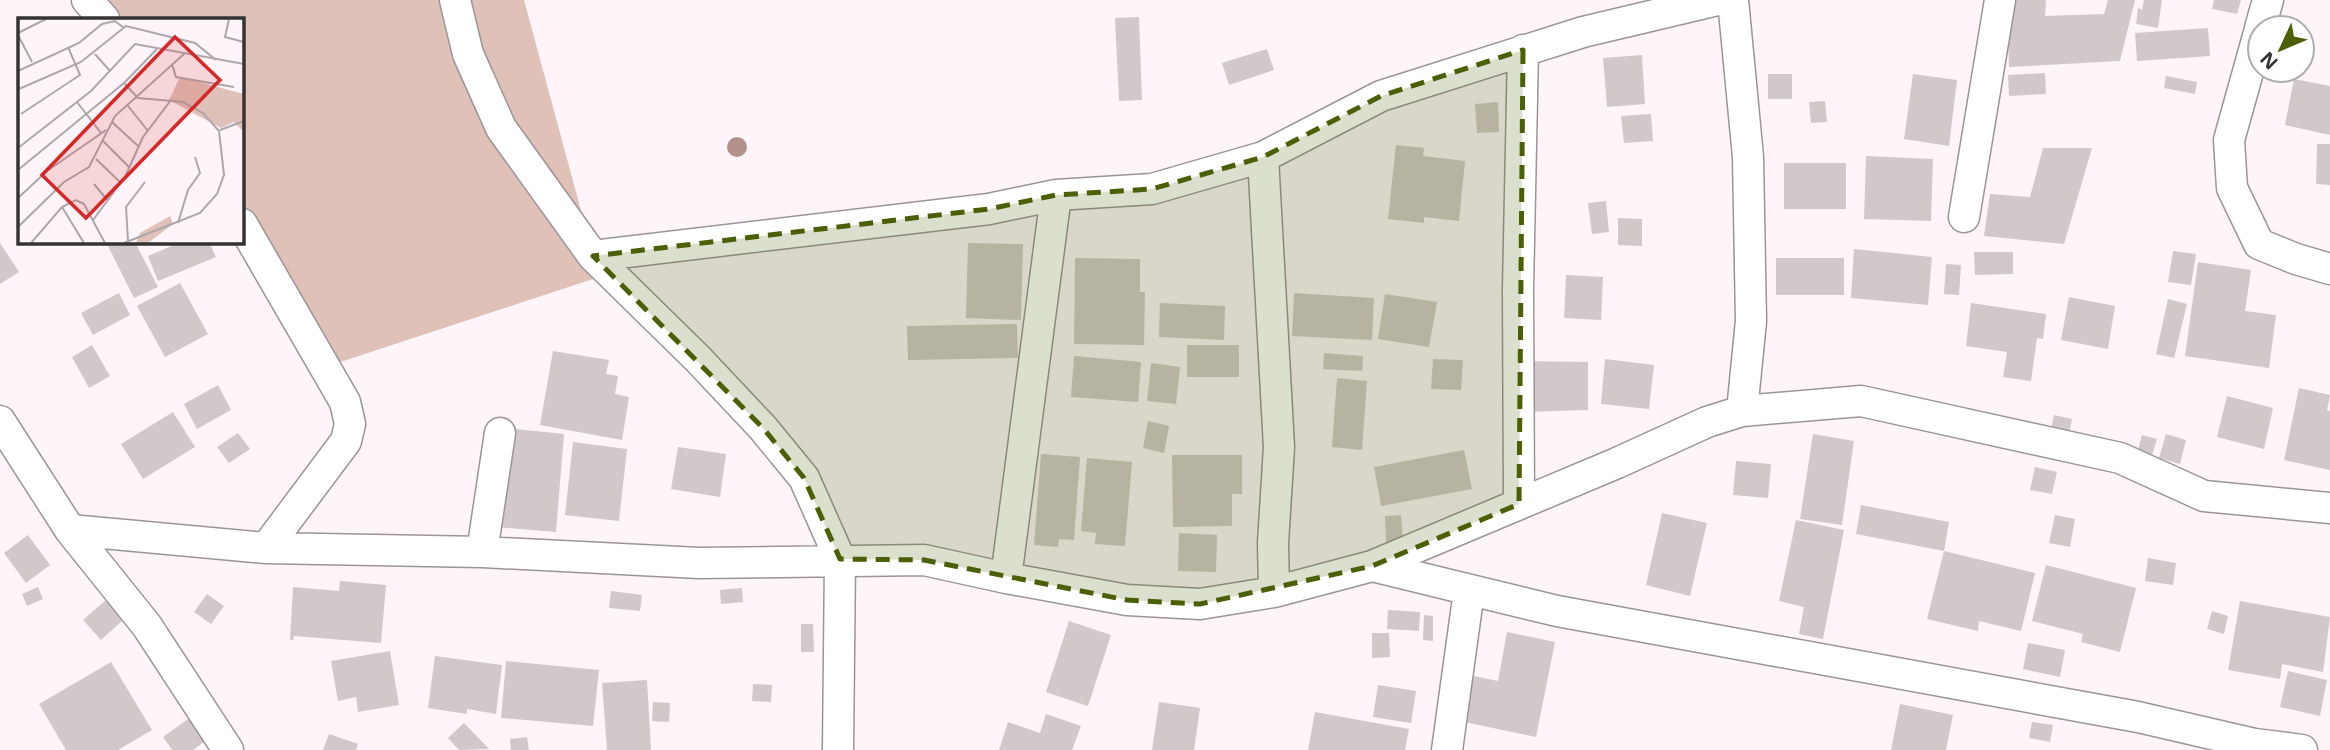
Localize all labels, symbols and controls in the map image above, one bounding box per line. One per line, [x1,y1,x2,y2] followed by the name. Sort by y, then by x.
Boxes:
[2246,14,2316,84] north arrow
[18,18,243,243] inset map
[2254,46,2283,75] text: N

